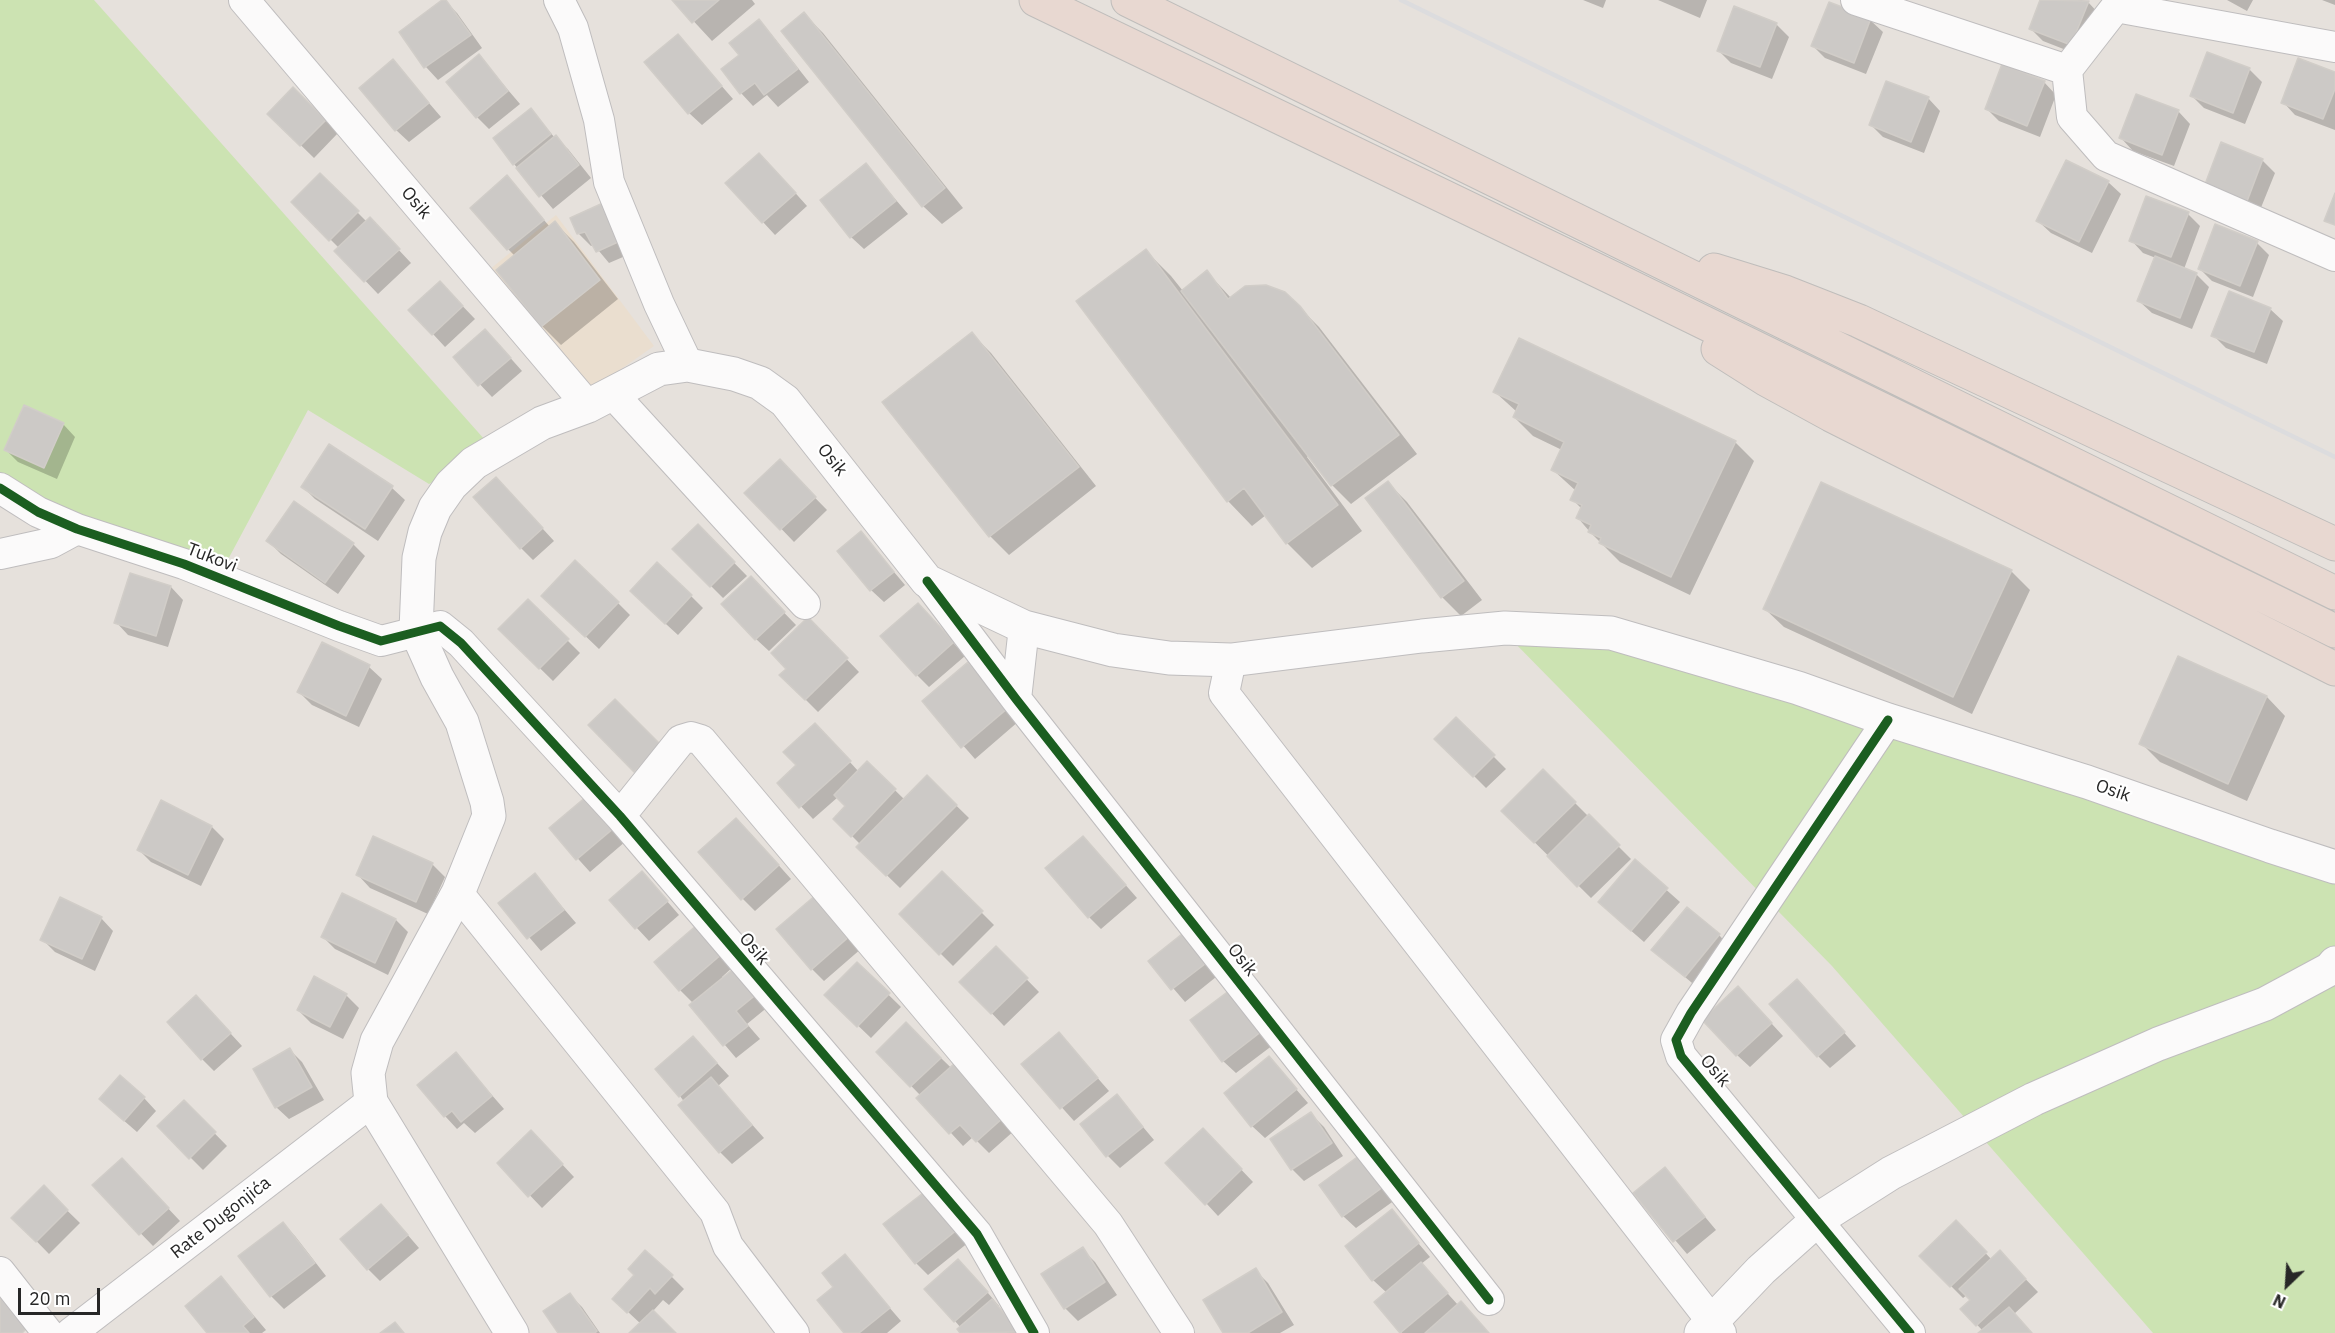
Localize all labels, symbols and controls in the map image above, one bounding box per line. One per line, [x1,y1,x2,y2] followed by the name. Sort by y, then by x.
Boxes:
[396,182,436,224] street label: Osik
[812,439,852,481] street label: Osik
[184,539,240,577] street label: Tukovi
[2093,775,2133,807] street label: Osik
[734,928,774,970] street label: Osik
[1223,939,1261,981] street label: Osik
[1695,1050,1735,1092] street label: Osik
[167,1172,275,1264] street label: Rate Dugonjića
[2257,1255,2317,1315] north arrow
[21,1276,104,1314] scale bar
[29,1287,71,1310] text: 20 m
[2270,1290,2289,1313] text: N

